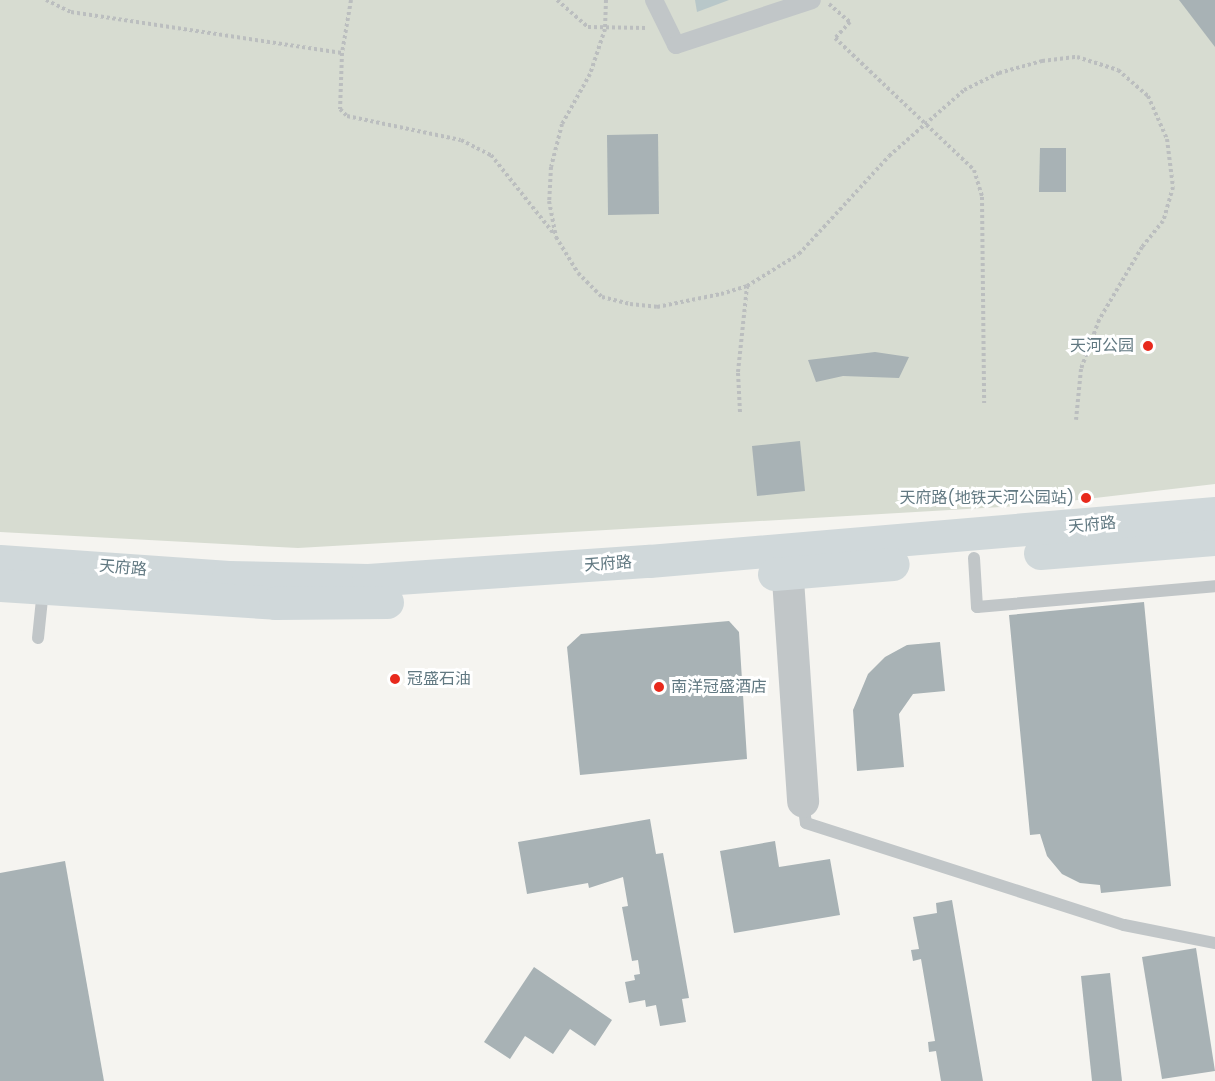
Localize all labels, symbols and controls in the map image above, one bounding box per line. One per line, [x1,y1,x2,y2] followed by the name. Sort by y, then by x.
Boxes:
[1070,336,1134,356] place label: 天河公园
[1139,337,1157,355] marker: 天河公园
[899,488,1074,508] place label: 天府路(地铁天河公园站)
[1079,491,1093,505] marker: 天府路(地铁天河公园站)
[1067,513,1117,537] street label: 天府路
[583,553,633,575] street label: 天府路
[98,556,148,580] street label: 天府路
[407,669,471,689] place label: 冠盛石油
[388,672,402,686] marker: 冠盛石油
[671,677,767,697] place label: 南洋冠盛酒店
[652,680,666,694] marker: 南洋冠盛酒店

